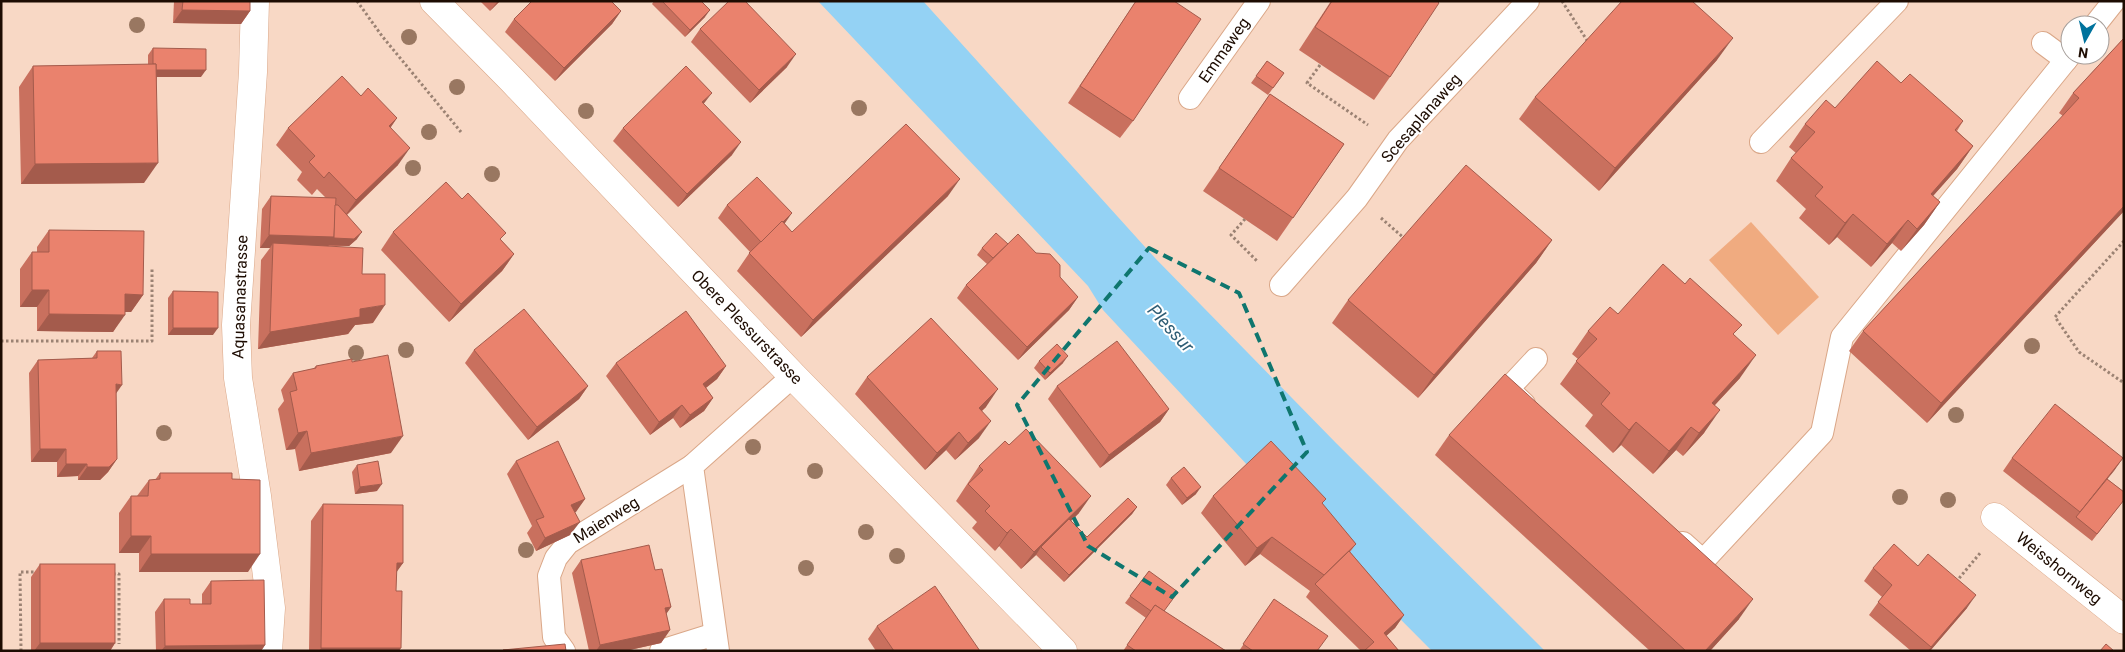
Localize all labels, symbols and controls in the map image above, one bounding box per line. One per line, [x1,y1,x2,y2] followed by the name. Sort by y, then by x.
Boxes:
[1195,14,1253,86] street label: Emmaweg
[2060,15,2110,65] north arrow
[2077,44,2089,61] text: N
[1377,70,1465,166] street label: Scesaplanaweg
[228,235,252,359] street label: Aquasanastrasse
[687,266,807,388] street label: Obere Plessurstrasse
[1144,300,1199,357] water label: Plessur
[570,493,642,547] street label: Maienweg
[2012,528,2106,608] street label: Weisshornweg

